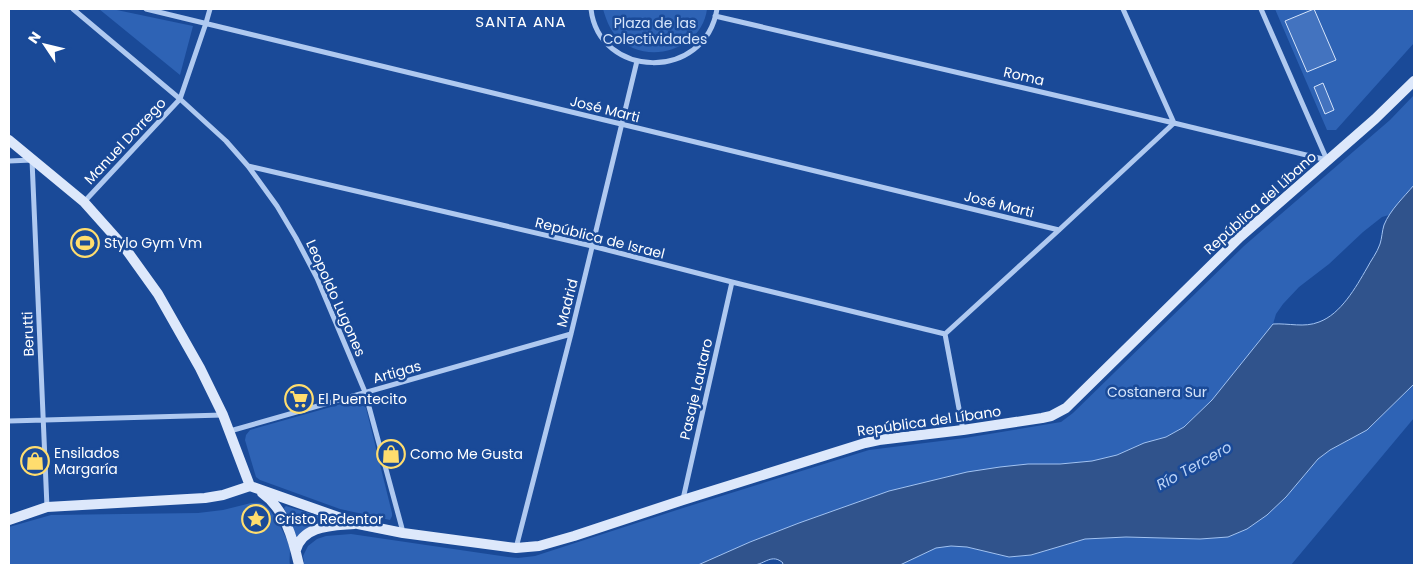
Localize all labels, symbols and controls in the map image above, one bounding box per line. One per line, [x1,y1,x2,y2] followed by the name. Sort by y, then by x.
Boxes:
[475,11,567,32] district label: SANTA ANA
[603,13,707,49] park label: Plaza de las Colectividades
[20,20,70,70] north arrow
[23,27,46,48] text: N
[1002,62,1046,90] street label: Roma
[568,91,642,127] street label: José Marti
[80,93,170,189] street label: Manuel Dorrego
[1199,147,1321,259] street label: República del Líbano
[962,186,1036,222] street label: José Marti
[533,212,667,264] street label: República de Israel
[70,228,100,258] sports icon: Stylo Gym Vm
[104,233,202,253] place label: Stylo Gym Vm
[301,236,371,360] street label: Leopoldo Lugones
[551,277,583,329] street label: Madrid
[17,311,39,357] street label: Berutti
[675,336,717,442] street label: Pasaje Lautaro
[370,356,424,388] street label: Artigas
[1107,382,1207,402] park label: Costanera Sur
[284,384,314,414] supermarket icon: El Puentecito
[318,389,407,409] place label: El Puentecito
[856,401,1002,441] street label: República del Líbano
[1152,436,1235,495] water label: Río Tercero
[376,439,406,469] shop icon: Como Me Gusta
[54,443,120,479] place label: Ensilados Margaría
[410,444,523,464] place label: Como Me Gusta
[20,446,50,476] shop icon: Ensilados Margaría
[241,504,271,534] place icon: Cristo Redentor
[275,509,383,529] place label: Cristo Redentor

